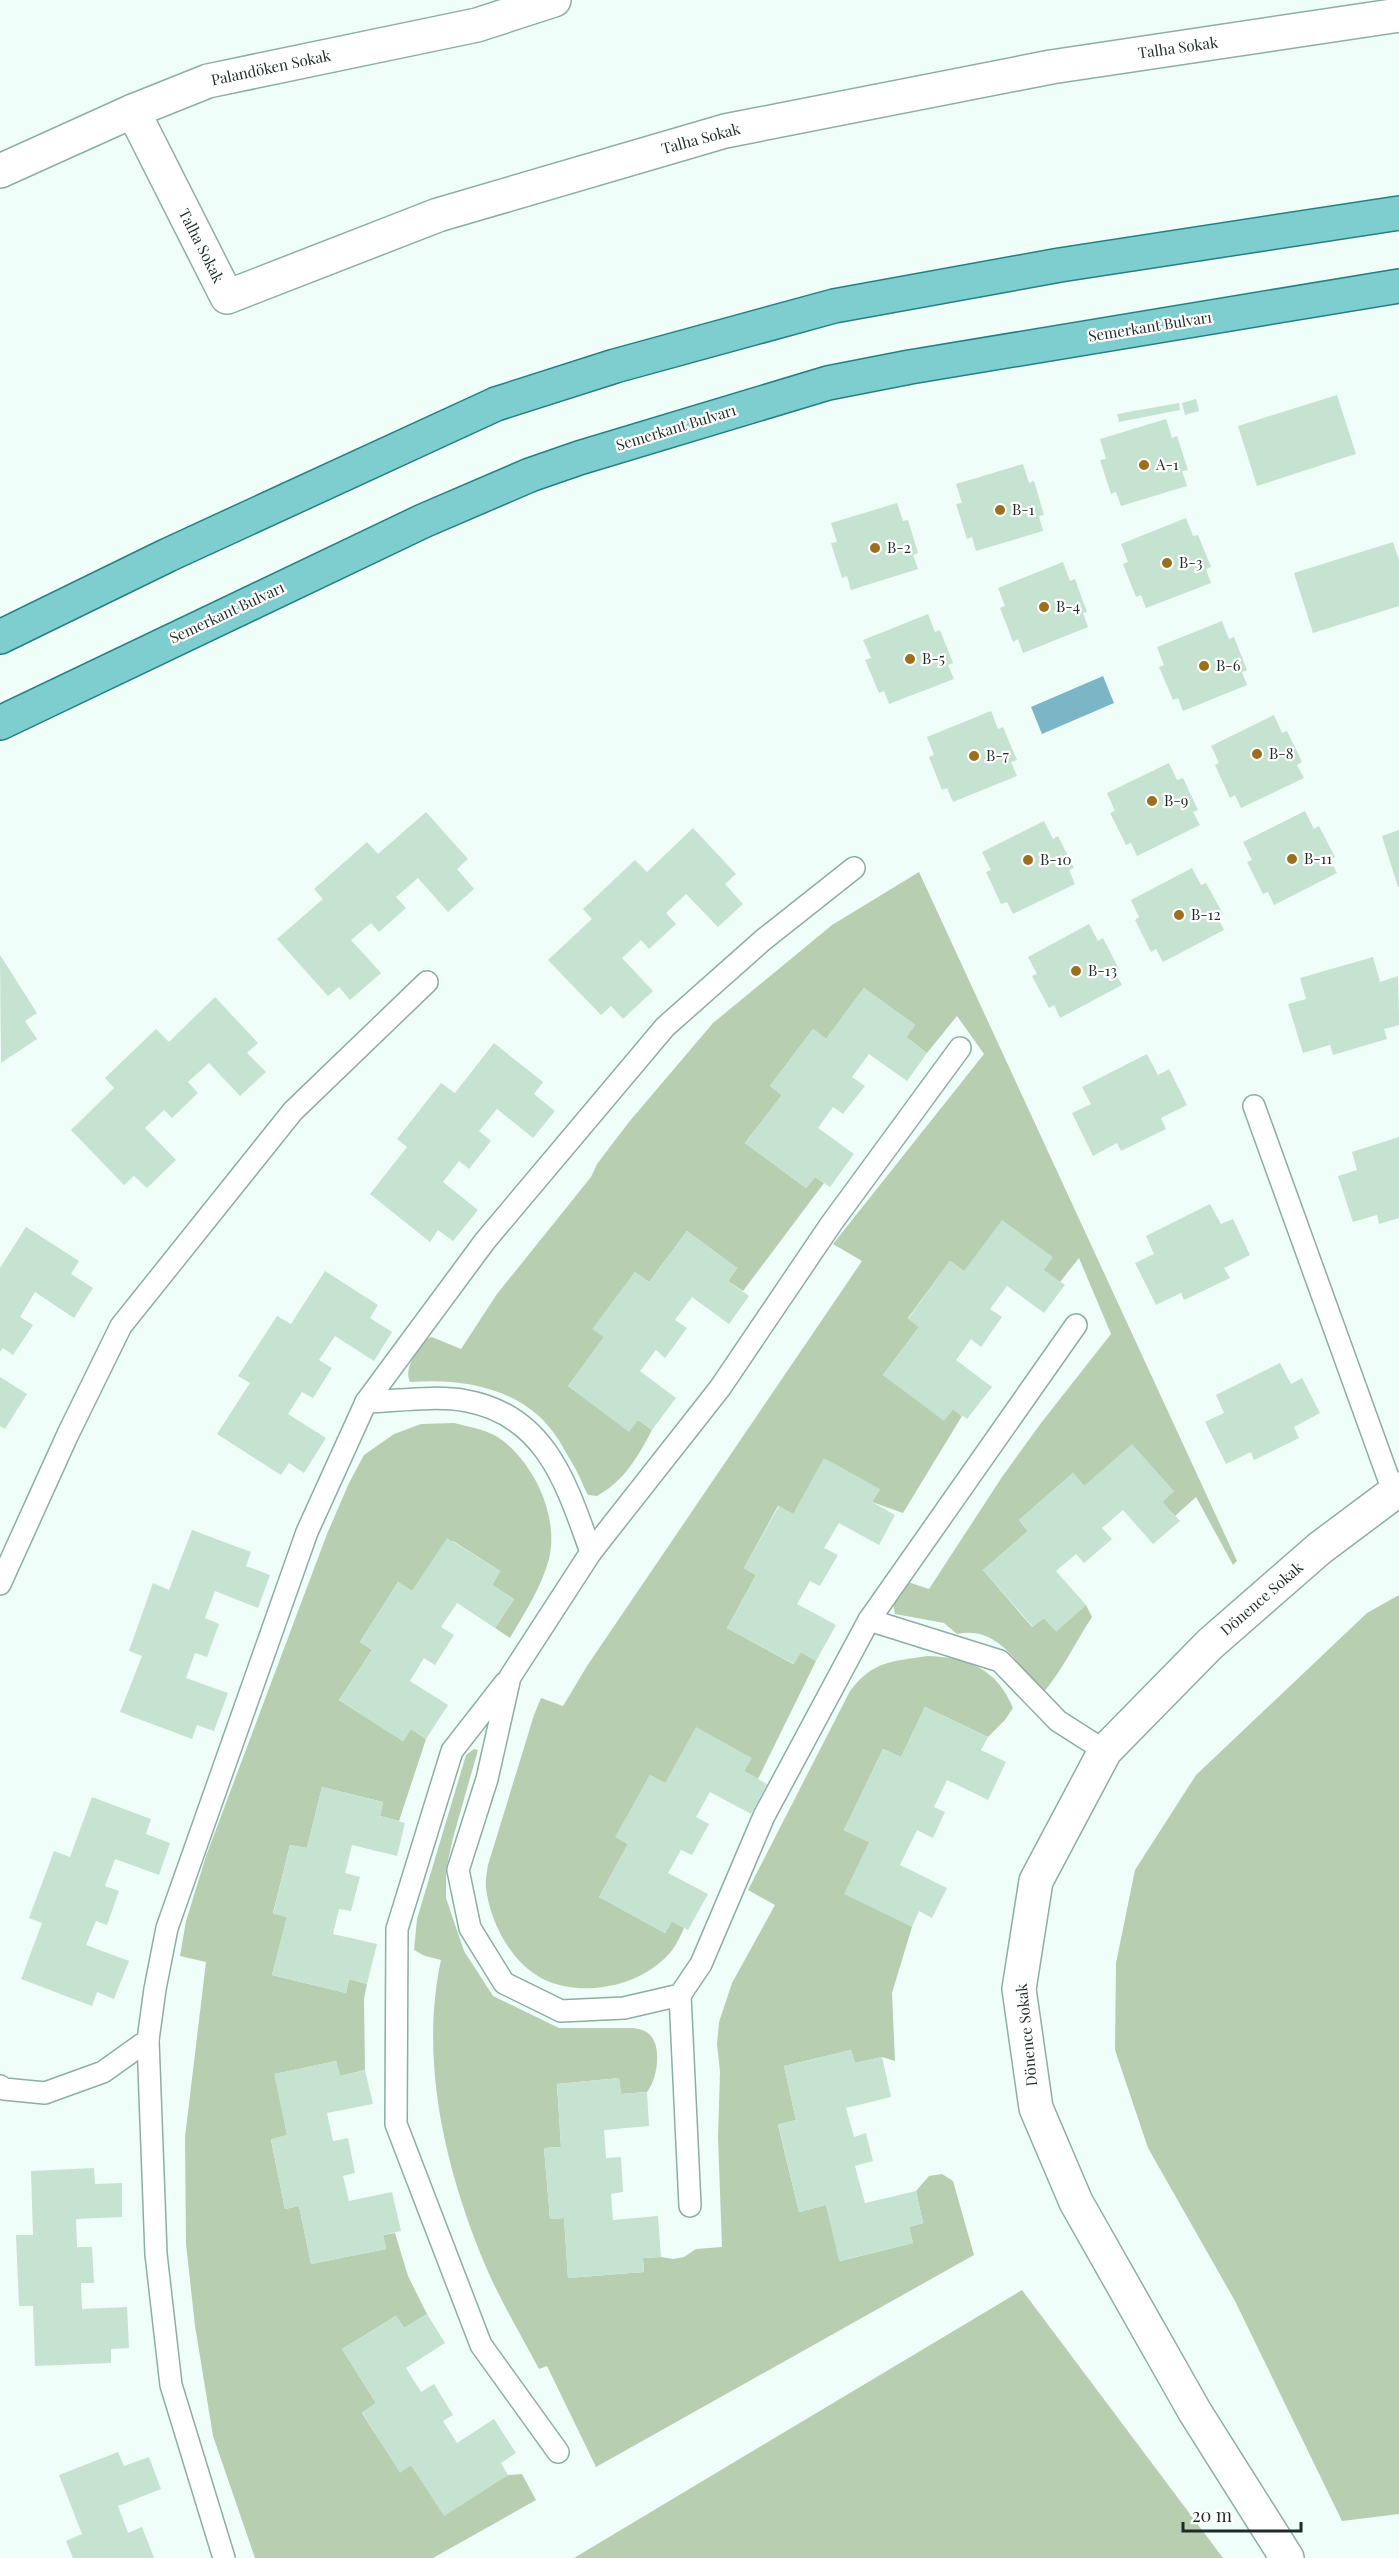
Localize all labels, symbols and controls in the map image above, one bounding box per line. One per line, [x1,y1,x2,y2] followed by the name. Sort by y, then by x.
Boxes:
[1137,31,1220,63] street label: Talha Sokak
[209,44,333,89] street label: Palandöken Sokak
[659,118,743,158] street label: Talha Sokak
[175,205,229,287] street label: Talha Sokak
[1087,306,1213,346] street label: Semerkant Bulvarı
[613,399,739,455] street label: Semerkant Bulvarı
[1155,454,1179,474] place label: A-1
[1137,458,1151,472] marker: A-1
[1012,499,1035,519] place label: B-1
[993,503,1007,517] marker: B-1
[887,537,911,557] place label: B-2
[868,541,882,555] marker: B-2
[1179,552,1203,572] place label: B-3
[1160,556,1174,570] marker: B-3
[166,576,288,647] street label: Semerkant Bulvarı
[1056,596,1080,616] place label: B-4
[1037,600,1051,614] marker: B-4
[922,648,945,668] place label: B-5
[903,652,917,666] marker: B-5
[1216,655,1241,675] place label: B-6
[1197,659,1211,673] marker: B-6
[1269,743,1294,763] place label: B-8
[986,745,1009,765] place label: B-7
[1250,747,1264,761] marker: B-8
[967,749,981,763] marker: B-7
[1164,790,1188,810] place label: B-9
[1145,794,1159,808] marker: B-9
[1304,848,1332,868] place label: B-11
[1040,849,1071,869] place label: B-10
[1285,852,1299,866] marker: B-11
[1021,853,1035,867] marker: B-10
[1191,904,1221,924] place label: B-12
[1172,908,1186,922] marker: B-12
[1088,960,1117,980] place label: B-13
[1069,964,1083,978] marker: B-13
[1216,1556,1307,1640] street label: Dönence Sokak
[1011,1982,1041,2087] street label: Dönence Sokak
[1183,2495,1302,2533] scale bar
[1192,2503,1232,2527] text: 20 m

